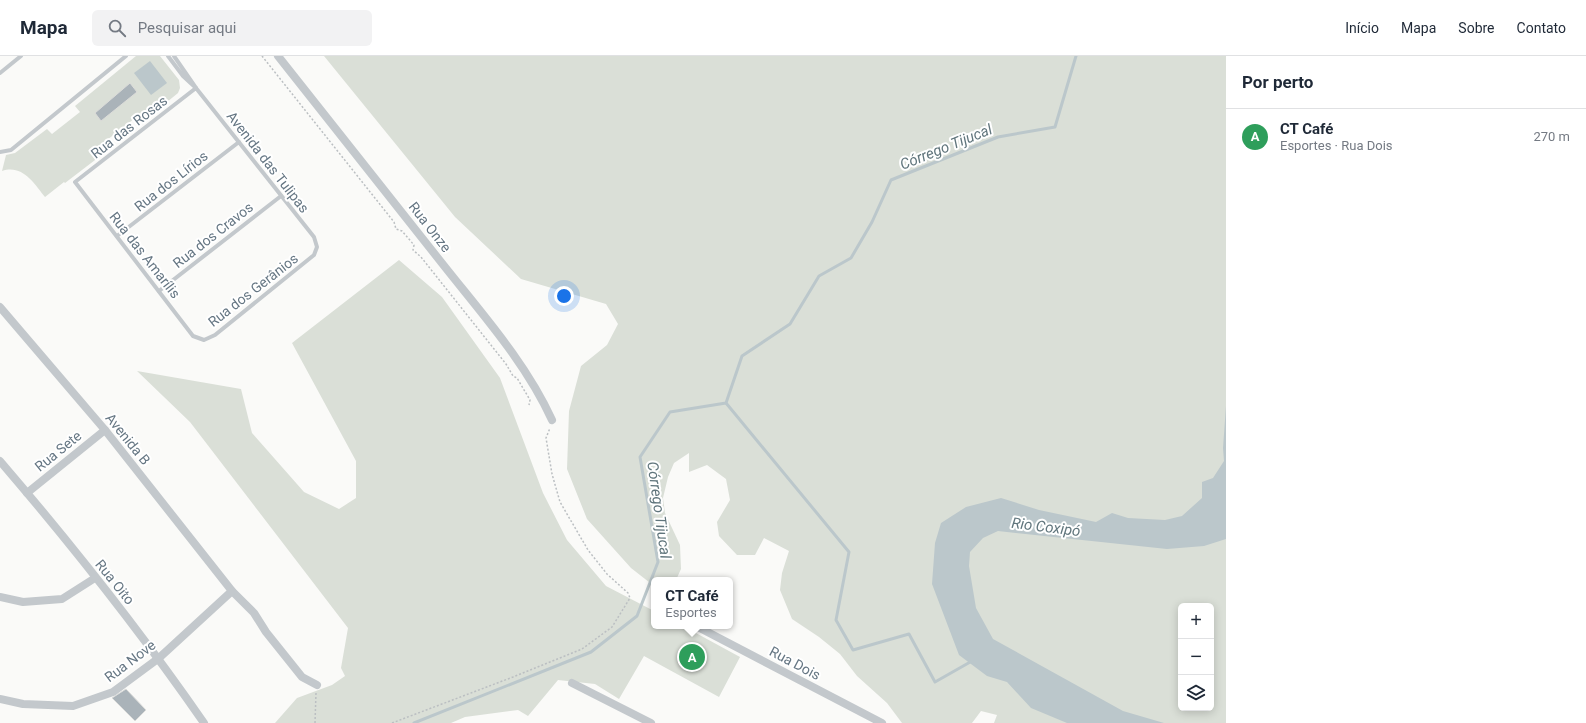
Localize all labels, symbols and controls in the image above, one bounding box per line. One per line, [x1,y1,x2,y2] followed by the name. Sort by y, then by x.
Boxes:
[92,10,372,46] search box
[20,16,68,39] text: Mapa
[106,17,128,39] icon: search
[138,19,236,37] text: Pesquisar aqui
[1345,20,1379,36] text: Início
[1401,20,1436,36] text: Mapa
[1458,20,1495,36] text: Sobre
[1517,20,1566,36] text: Contato
[1242,72,1313,92] text: Por perto
[88,92,170,162] street label: Rua das Rosas
[224,108,312,216] street label: Avenida das Tulipas
[897,120,995,174] water label: Córrego Tijucal
[1280,120,1333,138] text: CT Café
[1251,129,1259,144] text: A
[1533,129,1570,144] text: 270 m
[1280,138,1393,153] text: Esportes · Rua Dois
[131,147,211,215] street label: Rua dos Lírios
[170,199,256,271] street label: Rua dos Cravos
[406,199,454,255] street label: Rua Onze
[106,209,184,301] street label: Rua das Amarílis
[205,250,301,330] street label: Rua dos Gerânios
[554,286,574,306] your location
[102,410,154,468] street label: Avenida B
[32,427,84,475] street label: Rua Sete
[643,460,675,560] water label: Córrego Tijucal
[1010,514,1082,540] water label: Rio Coxipó
[92,556,138,608] street label: Rua Oito
[651,577,733,629] popup
[665,587,719,605] text: CT Café
[1178,603,1214,711] map controls
[1178,603,1214,639] button: +
[665,605,717,620] text: Esportes
[101,637,159,685] street label: Rua Nove
[1178,639,1214,675] button: −
[679,642,705,672] pin: A
[767,643,823,683] street label: Rua Dois
[1178,675,1214,711] button: layers

